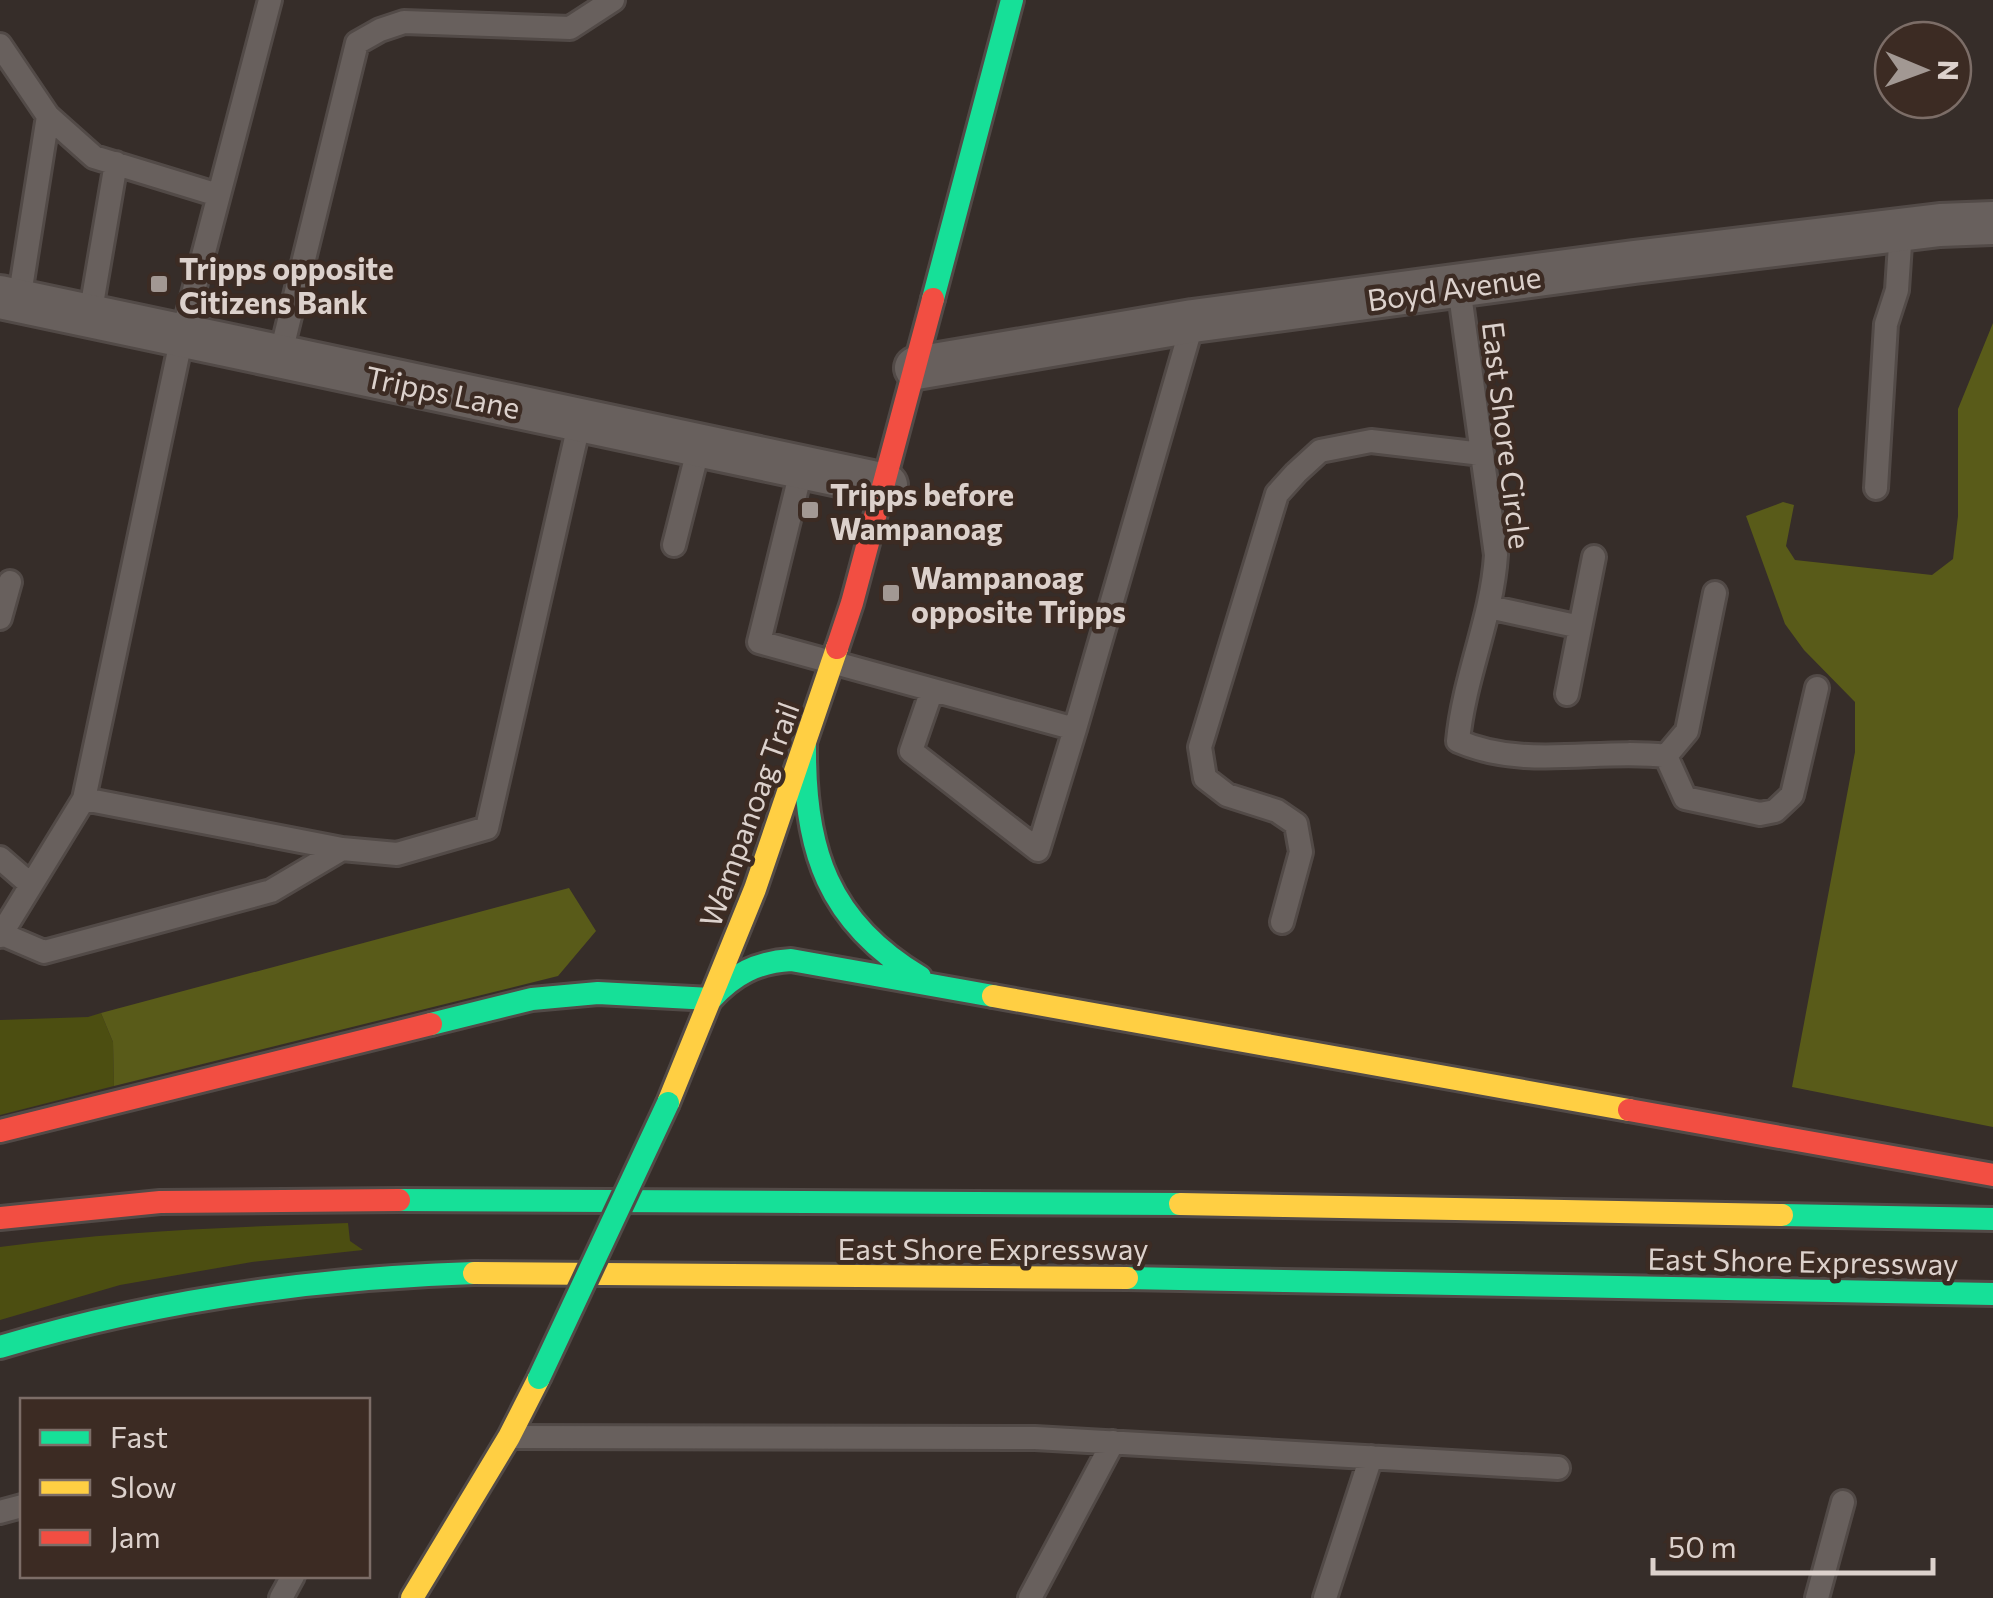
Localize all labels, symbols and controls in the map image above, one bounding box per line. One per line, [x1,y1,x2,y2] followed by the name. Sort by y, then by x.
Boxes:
[1873,20,1973,120] north arrow
[1932,60,1966,81] text: N
[179,249,394,320] place label: Tripps opposite Citizens Bank
[1365,257,1543,317] street label: Boyd Avenue
[148,273,170,295] marker: Tripps opposite Citizens Bank
[1476,319,1540,551] street label: East Shore Circle
[362,357,524,425] street label: Tripps Lane
[830,475,1014,546] place label: Tripps before Wampanoag
[799,499,821,521] marker: Tripps before Wampanoag
[911,558,1126,629] place label: Wampanoag opposite Tripps
[880,582,902,604] marker: Wampanoag opposite Tripps
[690,697,806,931] street label: Wampanoag Trail
[837,1229,1149,1266] street label: East Shore Expressway
[1647,1239,1959,1281] street label: East Shore Expressway
[20,1398,370,1578] legend
[110,1417,168,1454] text: Fast
[110,1467,177,1504] text: Slow
[1653,1513,1933,1575] scale bar
[110,1517,161,1554] text: Jam
[1668,1527,1737,1564] text: 50 m

